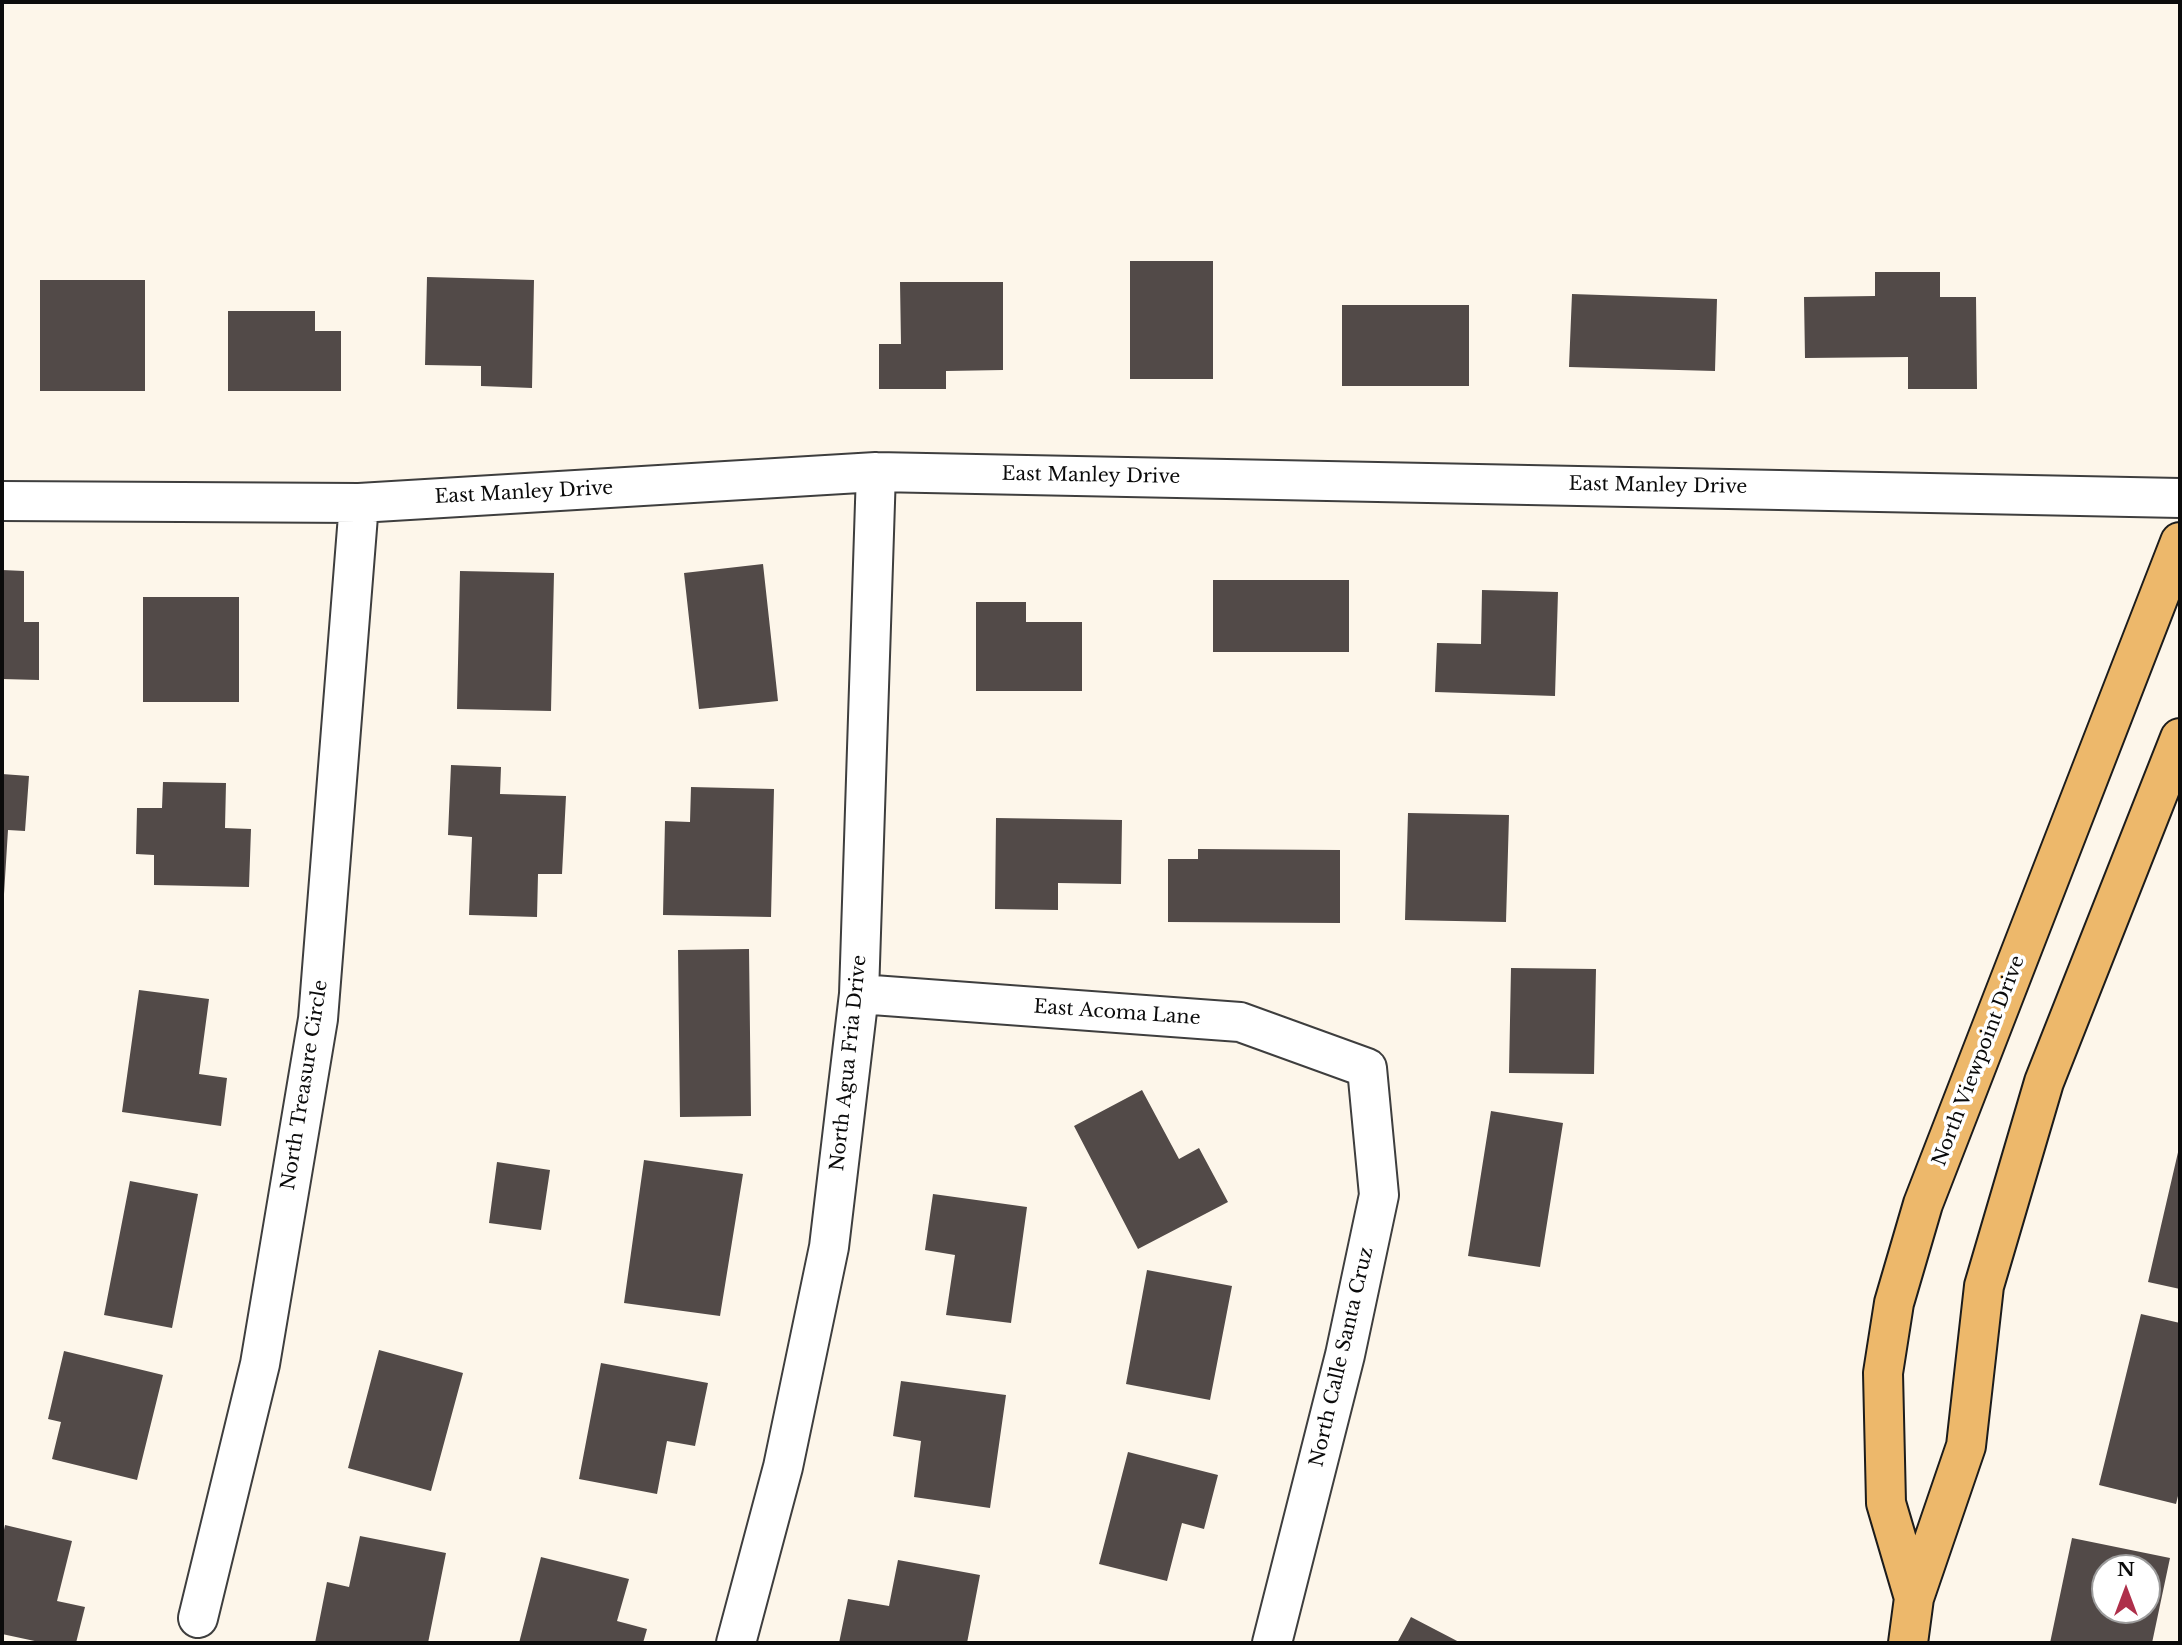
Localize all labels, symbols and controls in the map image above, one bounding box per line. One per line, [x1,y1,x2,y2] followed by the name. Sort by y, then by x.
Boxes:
[1002,463,1180,489] street label: East Manley Drive
[1569,473,1747,499] street label: East Manley Drive
[434,477,614,509] street label: East Manley Drive
[1928,953,2030,1169] street label: North Viewpoint Drive
[826,954,872,1172] street label: North Agua Fria Drive
[277,978,333,1192] street label: North Treasure Circle
[1033,996,1201,1030] street label: East Acoma Lane
[1306,1245,1378,1469] street label: North Calle Santa Cruz
[2091,1554,2161,1624] north arrow
[2117,1558,2135,1581] text: N

